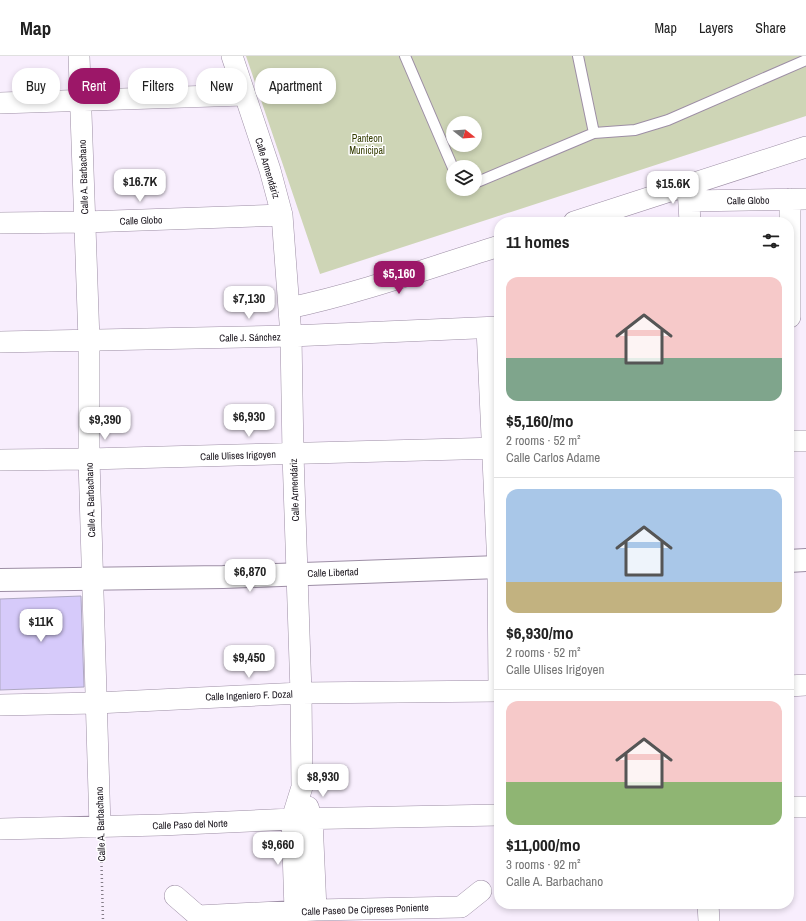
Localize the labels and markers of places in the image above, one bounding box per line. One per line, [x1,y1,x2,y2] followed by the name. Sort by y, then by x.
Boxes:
[107,169,173,203] pin: $16.7K
[640,171,706,205] pin: $15.6K
[366,261,432,295] pin: $5,160
[216,286,282,320] pin: $7,130
[216,404,282,438] pin: $6,930
[72,407,138,441] pin: $9,390
[217,559,283,593] pin: $6,870
[17,609,65,643] pin: $11K
[216,645,282,679] pin: $9,450
[290,764,356,798] pin: $8,930
[245,832,311,866] pin: $9,660

